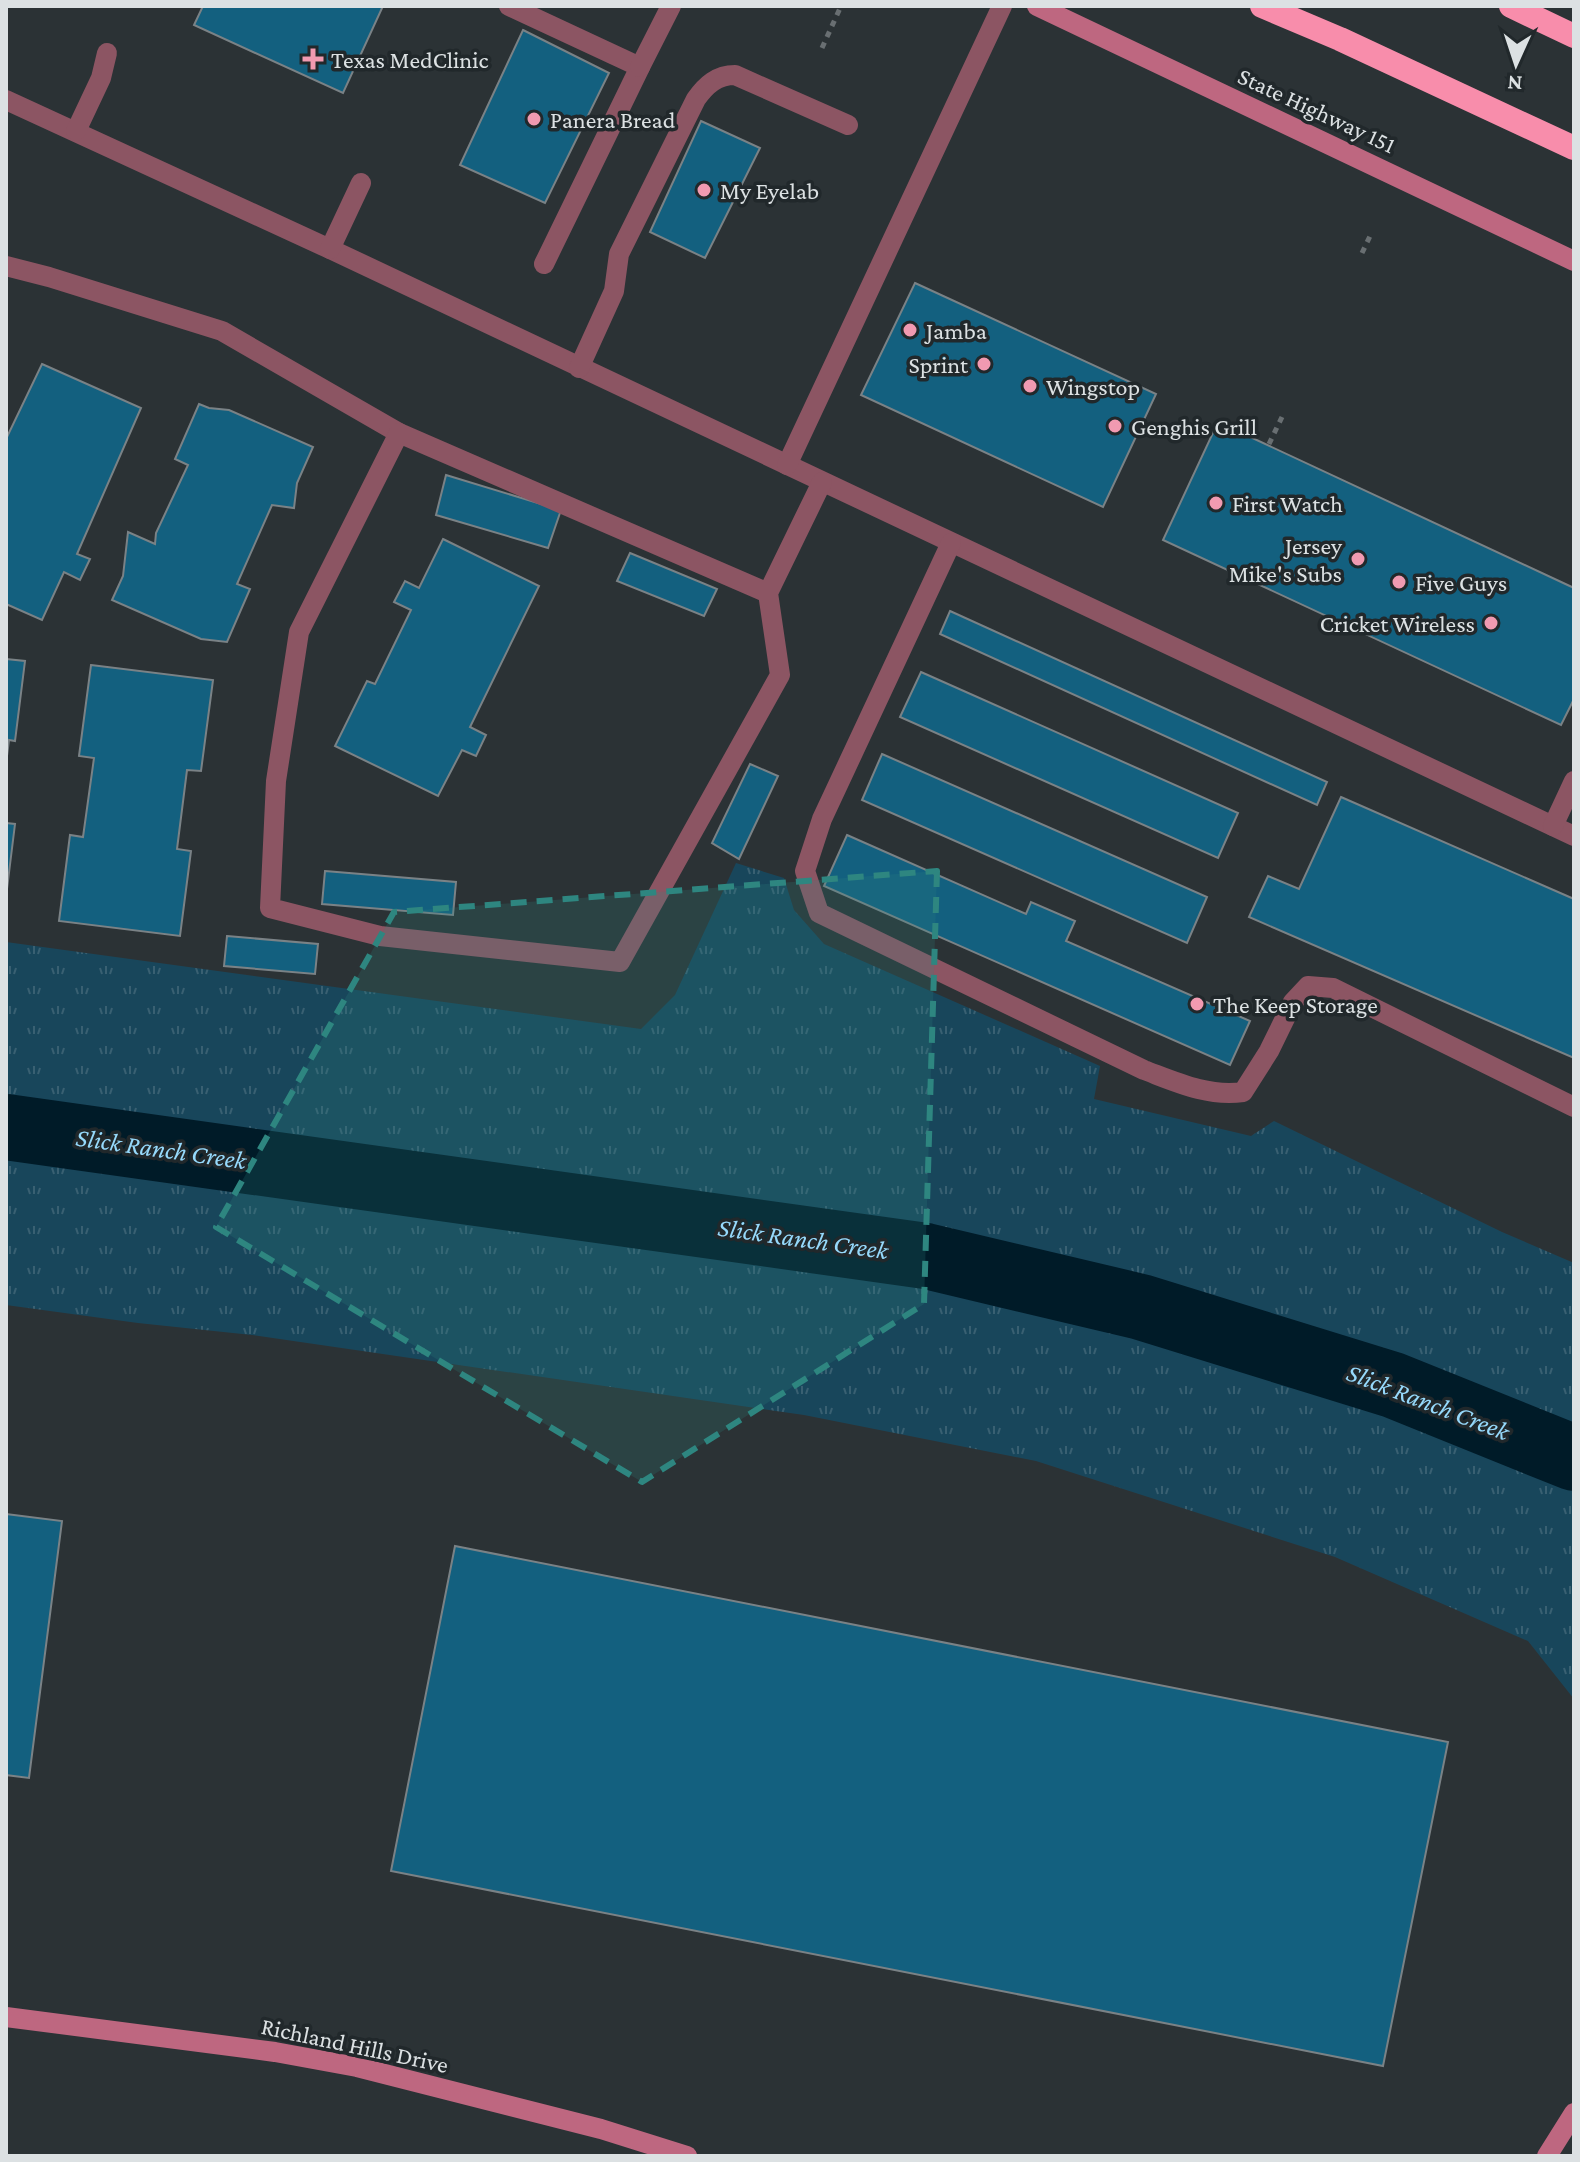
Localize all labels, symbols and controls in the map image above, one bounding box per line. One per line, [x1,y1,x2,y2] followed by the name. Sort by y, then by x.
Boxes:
[1476,24,1556,104] north arrow
[331,46,489,73] place label: Texas MedClinic
[302,48,324,70] marker: Texas MedClinic
[1234,62,1400,158] street label: State Highway 151
[1507,71,1523,96] text: N
[550,106,676,133] place label: Panera Bread
[525,110,543,128] marker: Panera Bread
[720,177,819,204] place label: My Eyelab
[695,181,713,199] marker: My Eyelab
[924,317,987,344] place label: Jamba
[901,321,919,339] marker: Jamba
[909,351,969,378] place label: Sprint
[975,355,993,373] marker: Sprint
[1046,373,1140,400] place label: Wingstop
[1021,377,1039,395] marker: Wingstop
[1131,413,1257,440] place label: Genghis Grill
[1106,417,1124,435] marker: Genghis Grill
[1232,490,1343,517] place label: First Watch
[1207,494,1225,512] marker: First Watch
[1229,532,1343,587] place label: Jersey Mike's Subs
[1349,550,1367,568] marker: Jersey Mike's Subs
[1415,569,1507,596] place label: Five Guys
[1390,573,1408,591] marker: Five Guys
[1320,610,1475,637] place label: Cricket Wireless
[1482,614,1500,632] marker: Cricket Wireless
[1213,991,1378,1018] place label: The Keep Storage
[1188,995,1206,1013] marker: The Keep Storage
[74,1123,250,1176] water label: Slick Ranch Creek
[716,1213,892,1266] water label: Slick Ranch Creek
[1343,1358,1515,1447] water label: Slick Ranch Creek
[259,2012,451,2078] street label: Richland Hills Drive

